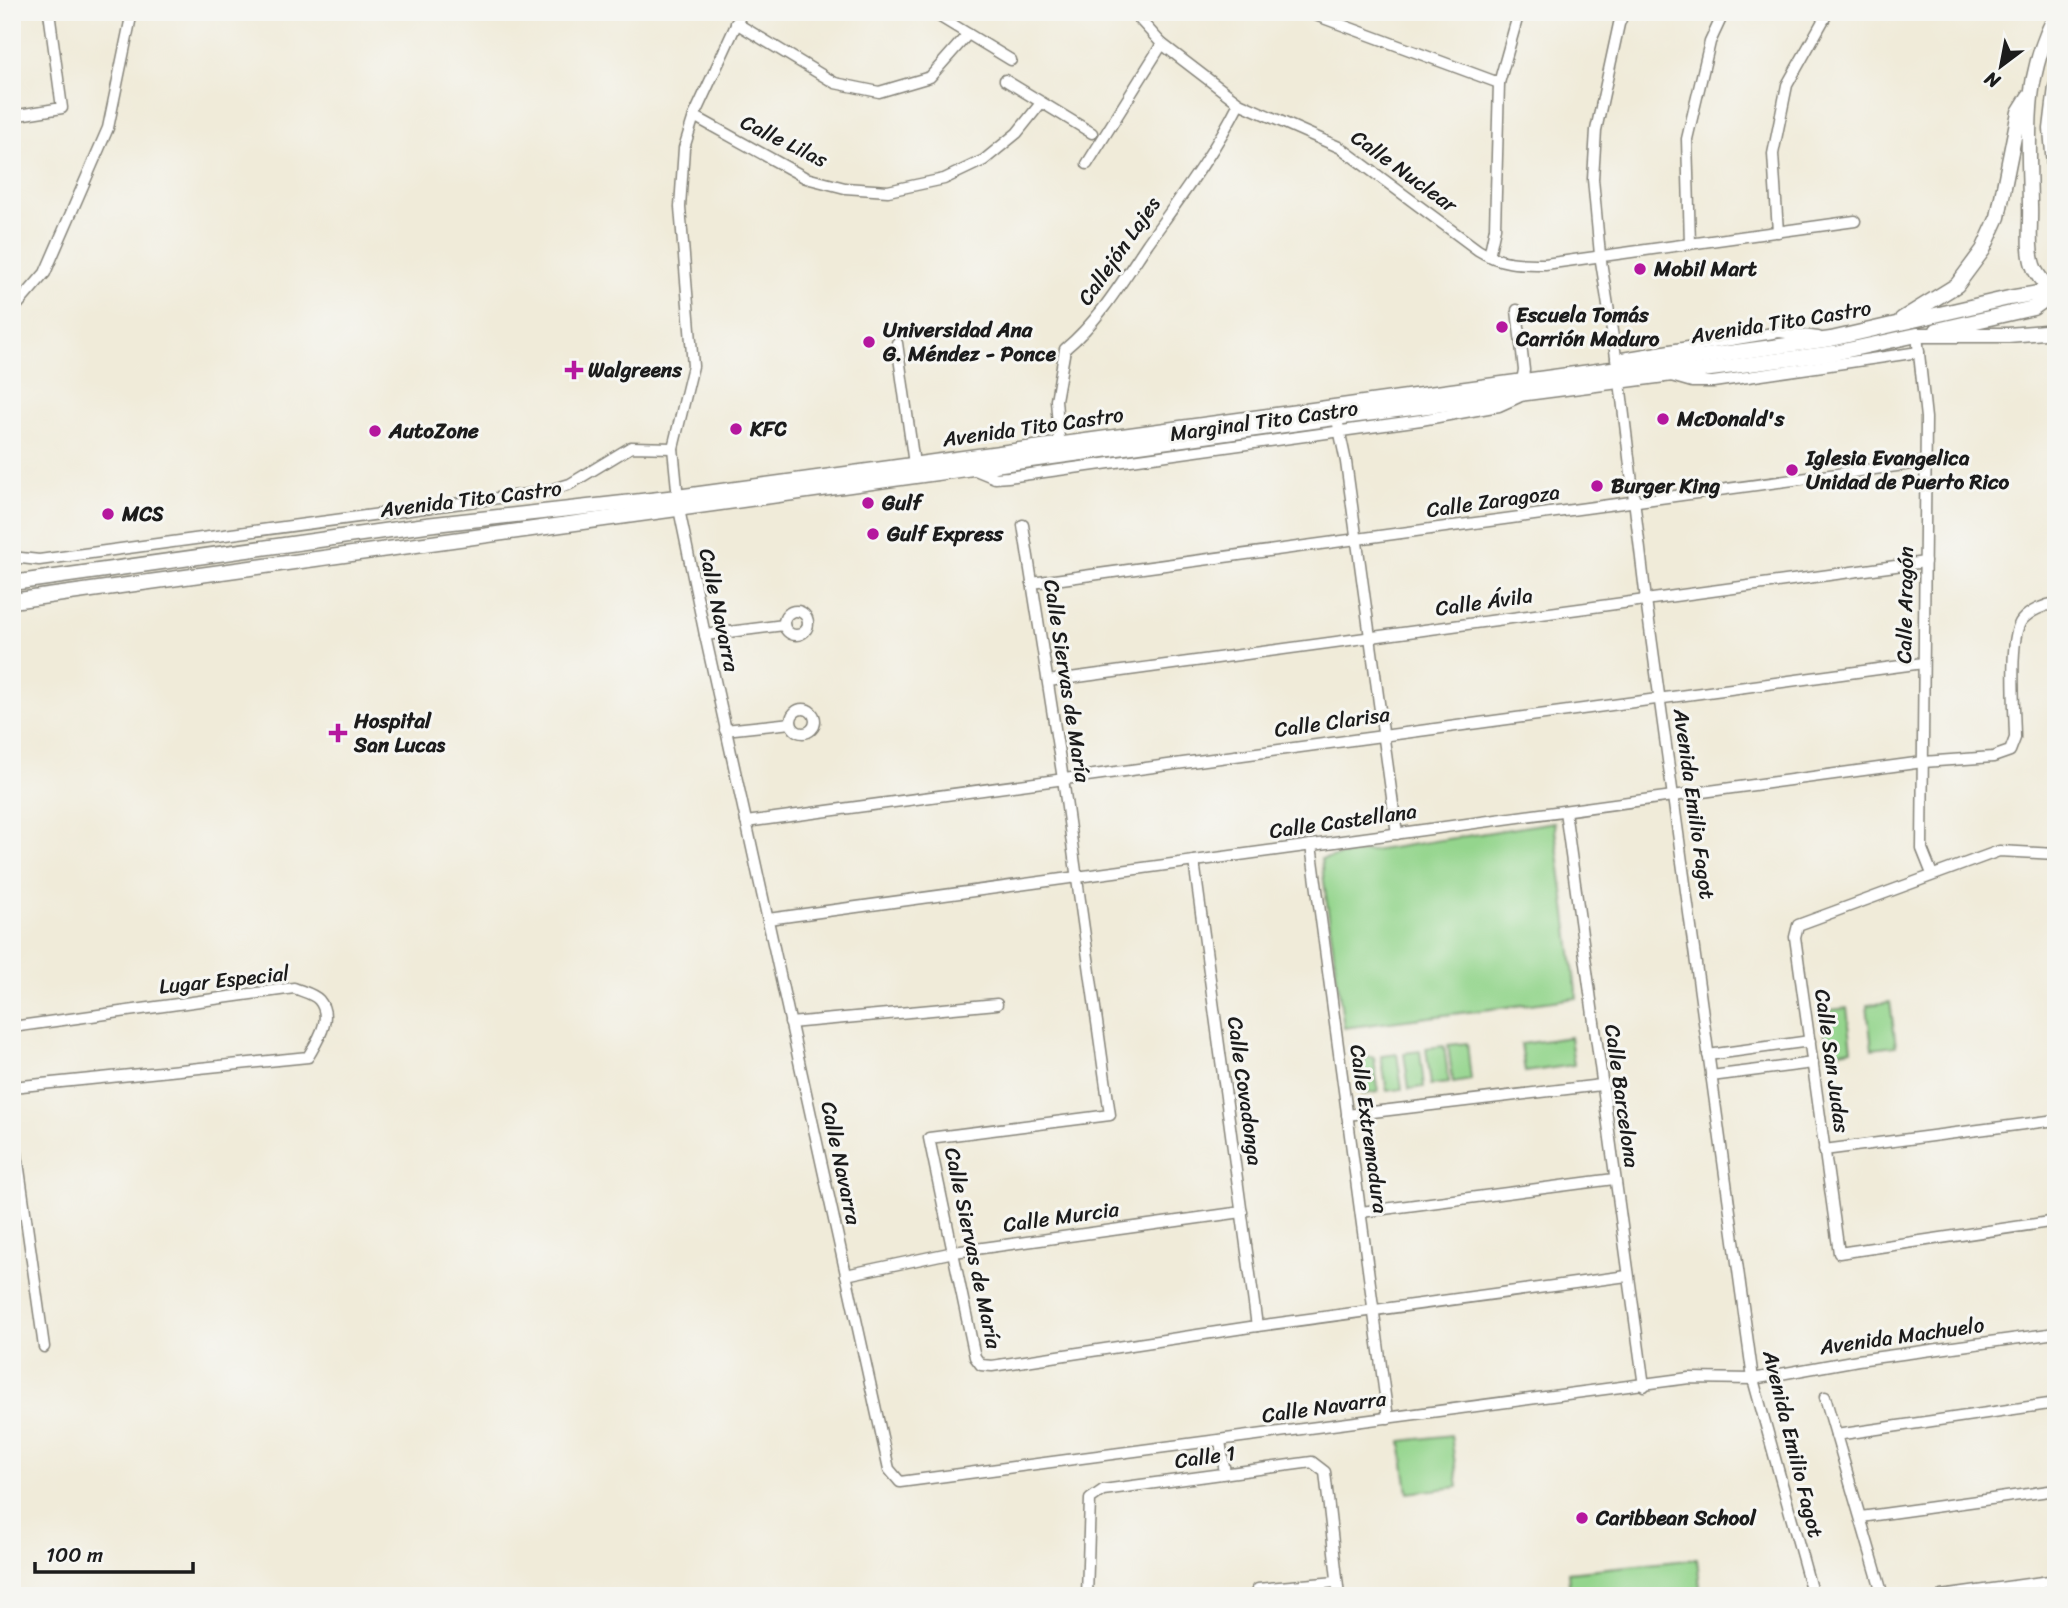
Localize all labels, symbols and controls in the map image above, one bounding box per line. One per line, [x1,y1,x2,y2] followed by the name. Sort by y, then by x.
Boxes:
[1966,32,2036,102] north arrow
[1977,62,2007,98] text: N
[734,103,835,179] street label: Calle Lilas
[1343,119,1467,224] street label: Calle Nuclear
[1067,188,1171,314] street label: Callejón Lajes
[1653,250,1758,288] place label: Mobil Mart
[1632,261,1648,277] marker: Mobil Mart
[1687,289,1874,355] street label: Avenida Tito Castro
[1515,296,1660,358] place label: Escuela Tomás Carrión Maduro
[882,311,1057,373] place label: Universidad Ana G. Méndez - Ponce
[1494,319,1510,335] marker: Escuela Tomás Carrión Maduro
[861,334,877,350] marker: Universidad Ana G. Méndez - Ponce
[588,351,682,389] place label: Walgreens
[566,362,582,378] marker: Walgreens
[1167,389,1361,453] street label: Marginal Tito Castro
[939,395,1126,459] street label: Avenida Tito Castro
[1676,400,1785,438] place label: McDonald's
[749,410,787,448] place label: KFC
[1655,411,1671,427] marker: McDonald's
[388,412,479,450] place label: AutoZone
[728,421,744,437] marker: KFC
[367,423,383,439] marker: AutoZone
[1805,439,2010,501] place label: Iglesia Evangelica Unidad de Puerto Rico
[1784,462,1800,478] marker: Iglesia Evangelica Unidad de Puerto Rico
[1611,467,1720,505] place label: Burger King
[377,469,564,529] street label: Avenida Tito Castro
[1424,473,1563,529] street label: Calle Zaragoza
[1589,478,1605,494] marker: Burger King
[881,484,924,522] place label: Gulf
[121,495,164,533] place label: MCS
[860,495,876,511] marker: Gulf
[100,506,116,522] marker: MCS
[886,515,1004,553] place label: Gulf Express
[865,526,881,542] marker: Gulf Express
[687,545,751,676] street label: Calle Navarra
[1885,546,1925,664] street label: Calle Aragón
[1433,576,1535,628] street label: Calle Ávila
[1032,577,1102,786] street label: Calle Siervas de María
[1272,695,1393,749] street label: Calle Clarisa
[353,702,445,764] place label: Hospital San Lucas
[1662,705,1726,902] street label: Avenida Emilio Fagot
[328,723,348,743] marker: Hospital San Lucas
[1267,792,1420,850] street label: Calle Castellana
[157,954,292,1006] street label: Lugar Especial
[1803,987,1861,1136] street label: Calle San Judas
[1216,1014,1274,1168] street label: Calle Covadonga
[1593,1022,1651,1171] street label: Calle Barcelona
[1338,1042,1400,1216] street label: Calle Extremadura
[809,1098,873,1229] street label: Calle Navarra
[933,1144,1013,1353] street label: Calle Siervas de María
[1001,1190,1122,1244] street label: Calle Murcia
[1816,1306,1987,1366] street label: Avenida Machuelo
[1751,1345,1835,1542] street label: Avenida Emilio Fagot
[1259,1379,1389,1435] street label: Calle Navarra
[1172,1434,1238,1480] street label: Calle 1
[1595,1499,1757,1537] place label: Caribbean School
[1574,1510,1590,1526] marker: Caribbean School
[35,1531,192,1575] scale bar
[46,1536,103,1574] text: 100 m

